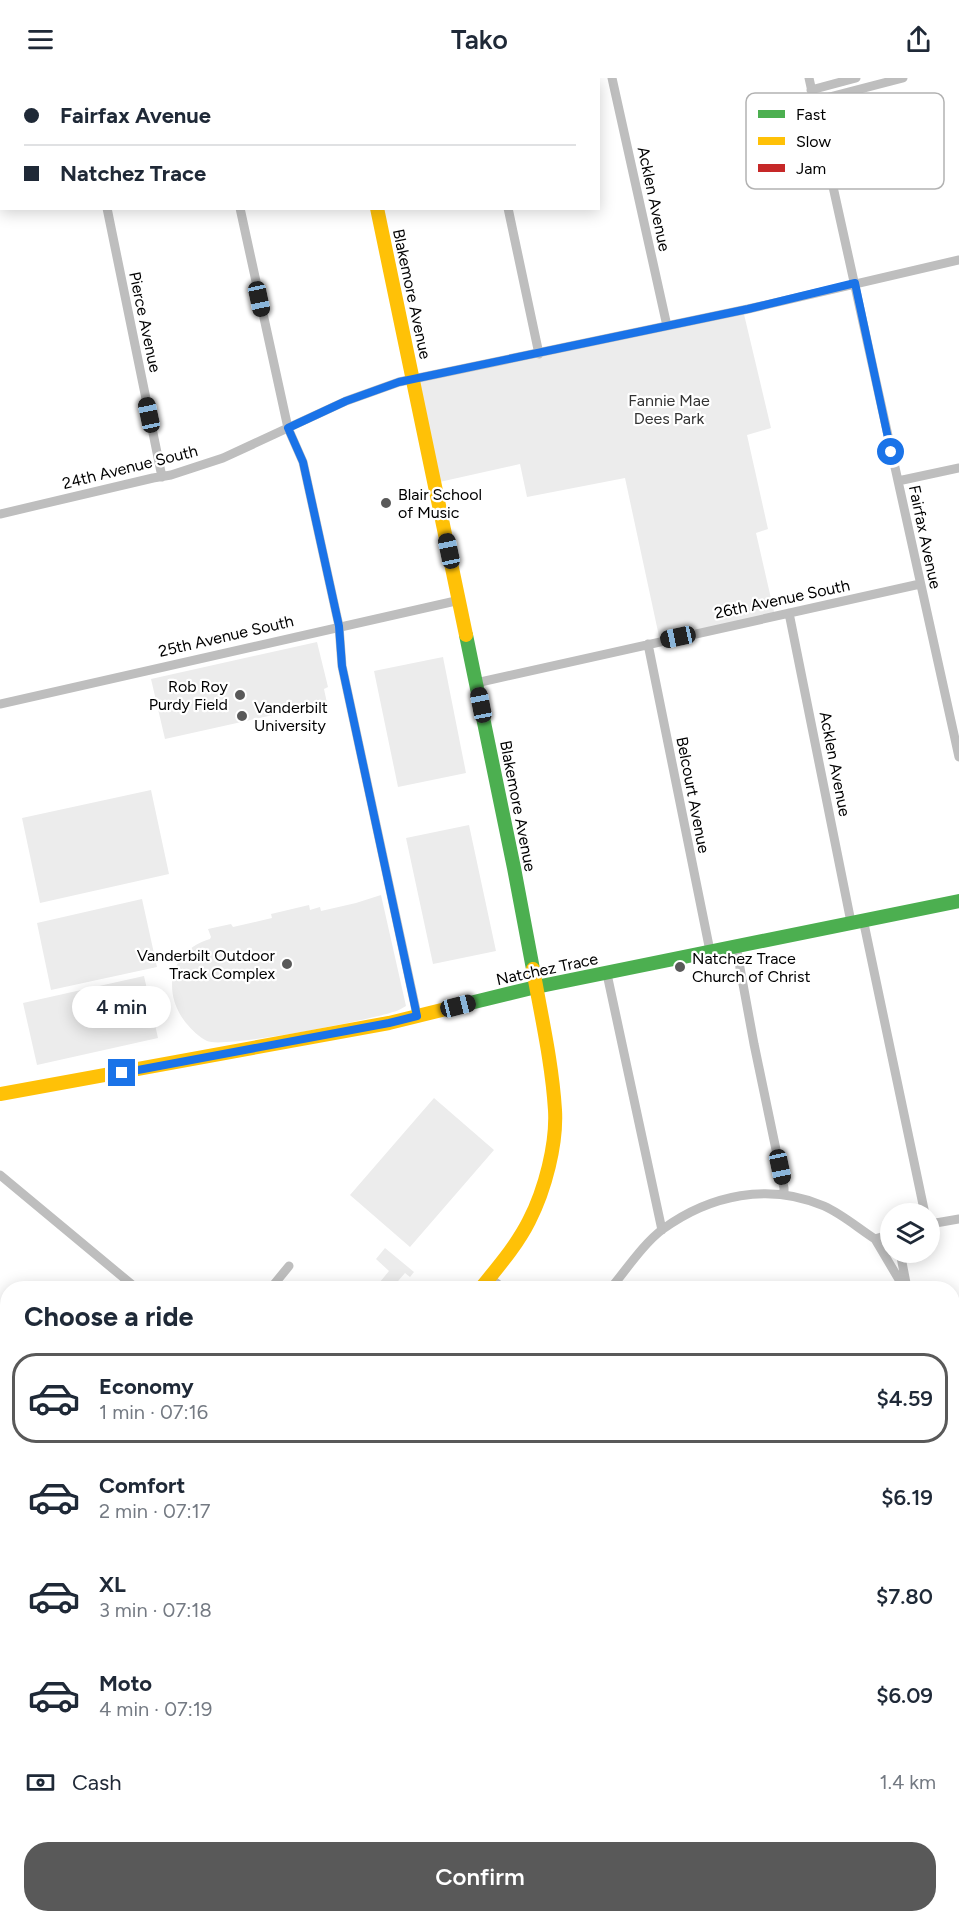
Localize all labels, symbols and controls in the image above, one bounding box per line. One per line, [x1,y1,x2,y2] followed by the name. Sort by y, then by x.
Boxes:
[24,23,57,56] icon: menu
[451,23,508,56] text: Tako
[902,23,935,56] icon: share
[746,93,944,189] legend
[60,102,211,129] text: Fairfax Avenue
[796,105,826,124] text: Fast
[796,132,831,151] text: Slow
[634,145,674,253] street label: Acklen Avenue
[796,159,826,178] text: Jam
[60,160,206,187] text: Natchez Trace
[389,227,435,361] street label: Blakemore Avenue
[125,270,165,374] street label: Pierce Avenue
[246,280,272,318] car
[628,391,710,428] park label: Fannie Mae Dees Park
[136,396,162,434] car
[877,438,904,465] route start
[60,441,200,493] street label: 24th Avenue South
[905,483,945,591] street label: Fairfax Avenue
[398,485,482,522] place label: Blair School of Music
[379,496,393,510] marker: Blair School of Music
[436,532,462,570] car
[713,575,852,623] street label: 26th Avenue South
[157,611,296,661] street label: 25th Avenue South
[659,624,697,650] car
[149,677,229,714] place label: Rob Roy Purdy Field
[469,686,493,724] car
[233,688,247,702] marker: Rob Roy Purdy Field
[254,698,328,735] place label: Vanderbilt University
[235,709,249,723] marker: Vanderbilt University
[816,710,855,818] street label: Acklen Avenue
[672,735,714,855] street label: Belcourt Avenue
[496,739,540,873] street label: Blakemore Avenue
[137,946,276,983] place label: Vanderbilt Outdoor Track Complex
[494,949,600,989] street label: Natchez Trace
[692,949,811,986] place label: Natchez Trace Church of Christ
[280,957,294,971] marker: Vanderbilt Outdoor Track Complex
[673,960,687,974] marker: Natchez Trace Church of Christ
[72,986,172,1028] callout: 4 min
[438,993,478,1019] car
[96,995,147,1019] text: 4 min
[108,1059,135,1086] route end
[767,1148,793,1186] car
[880,1203,940,1263] map controls
[880,1203,940,1263] button: layers
[24,1300,193,1333] text: Choose a ride
[27,1371,81,1425] icon: car
[99,1373,194,1400] text: Economy
[876,1385,933,1412] text: $4.59
[99,1400,208,1424] text: 1 min · 07:16
[27,1470,81,1524] icon: car
[99,1472,185,1499] text: Comfort
[881,1484,933,1511] text: $6.19
[99,1499,211,1523] text: 2 min · 07:17
[27,1569,81,1623] icon: car
[99,1571,126,1598] text: XL
[876,1583,933,1610] text: $7.80
[99,1598,212,1622] text: 3 min · 07:18
[27,1668,81,1722] icon: car
[99,1670,152,1697] text: Moto
[876,1682,933,1709] text: $6.09
[99,1697,212,1721] text: 4 min · 07:19
[24,1766,57,1799] icon: cash
[72,1769,122,1796] text: Cash
[880,1770,936,1794] text: 1.4 km
[24,1842,936,1911] button: Confirm

